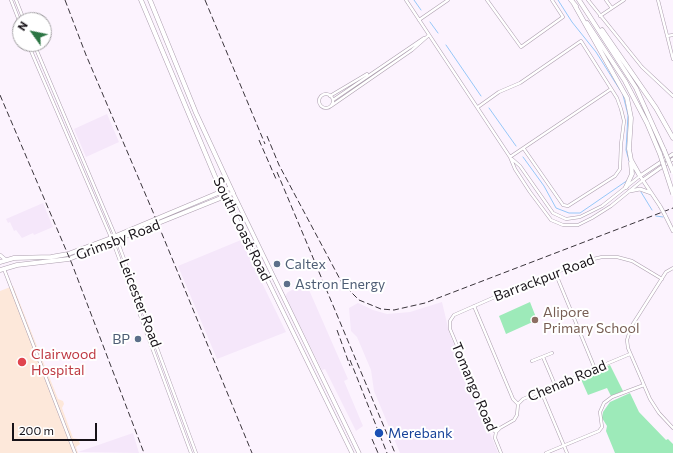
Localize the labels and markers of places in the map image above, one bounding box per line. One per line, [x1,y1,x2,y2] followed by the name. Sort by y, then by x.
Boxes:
[285,256,326,272] place label: Caltex
[272,259,282,269] marker: Caltex
[295,276,385,292] place label: Astron Energy
[282,279,292,289] marker: Astron Energy
[543,304,639,336] place label: Alipore Primary School
[530,315,540,325] marker: Alipore Primary School
[112,331,130,347] place label: BP
[133,334,143,344] marker: BP
[31,346,96,378] place label: Clairwood Hospital
[16,356,28,368] marker: Clairwood Hospital
[388,425,453,441] place label: Merebank
[373,427,385,439] marker: Merebank

